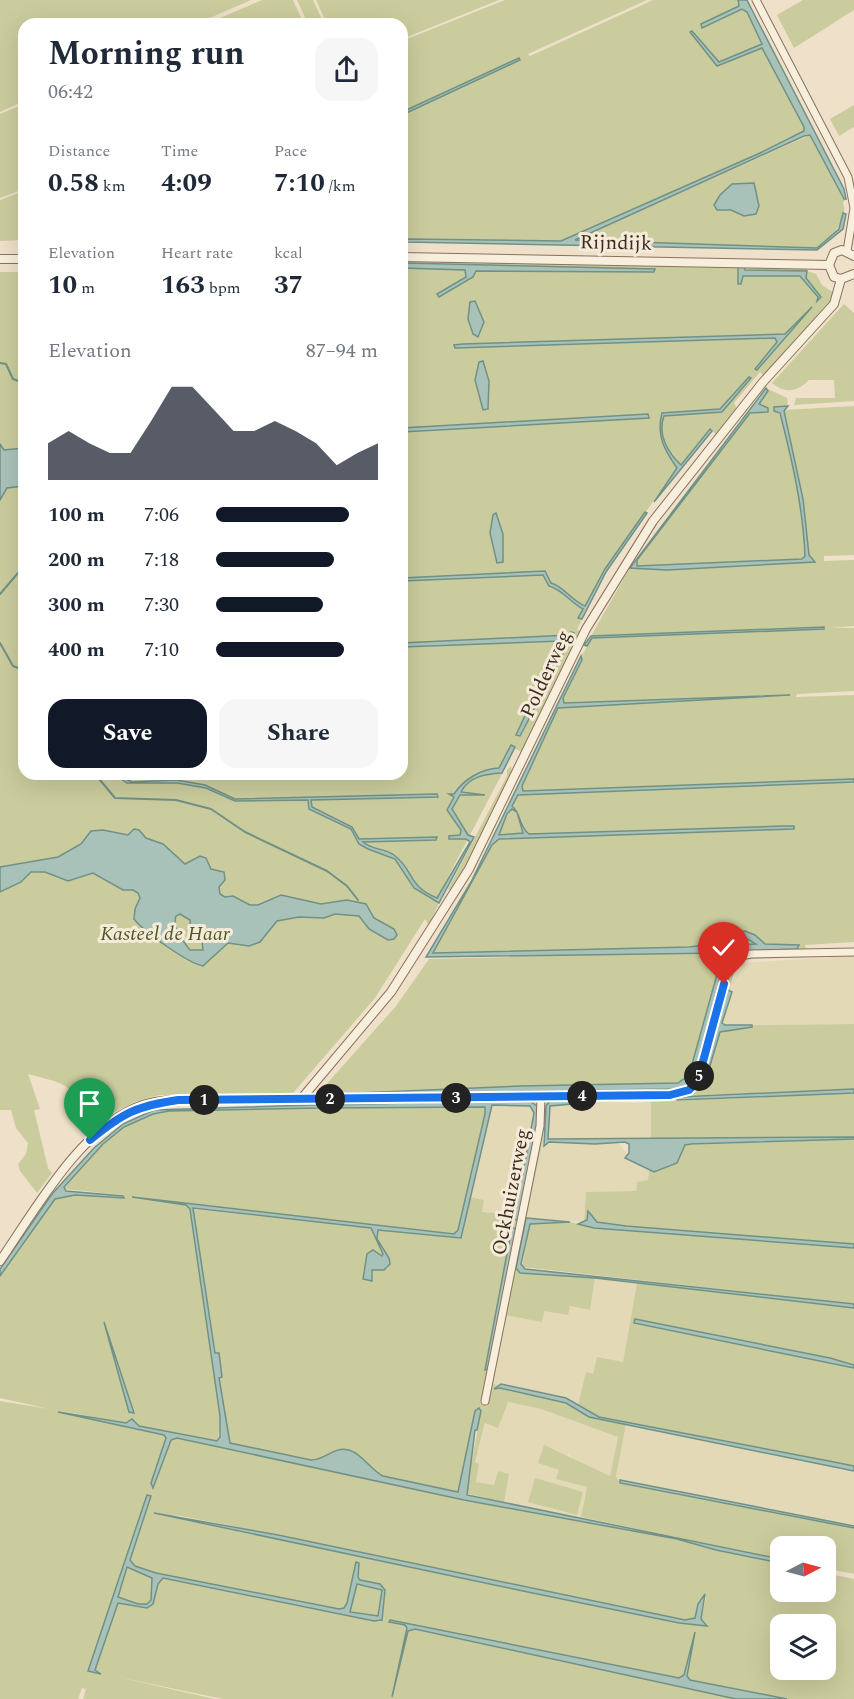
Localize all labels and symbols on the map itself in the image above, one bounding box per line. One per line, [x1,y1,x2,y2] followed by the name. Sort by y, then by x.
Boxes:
[580,227,652,259] street label: Rijndijk
[513,625,579,723] street label: Polderweg
[100,919,231,949] park label: Kasteel de Haar
[698,922,749,984] pin
[684,1061,714,1091] pin: 5
[64,1078,115,1140] pin
[567,1081,597,1111] pin: 4
[441,1083,471,1113] pin: 3
[315,1084,345,1114] pin: 2
[189,1085,219,1115] pin: 1
[484,1126,538,1258] street label: Ockhuizerweg
[770,1536,836,1602] north arrow

